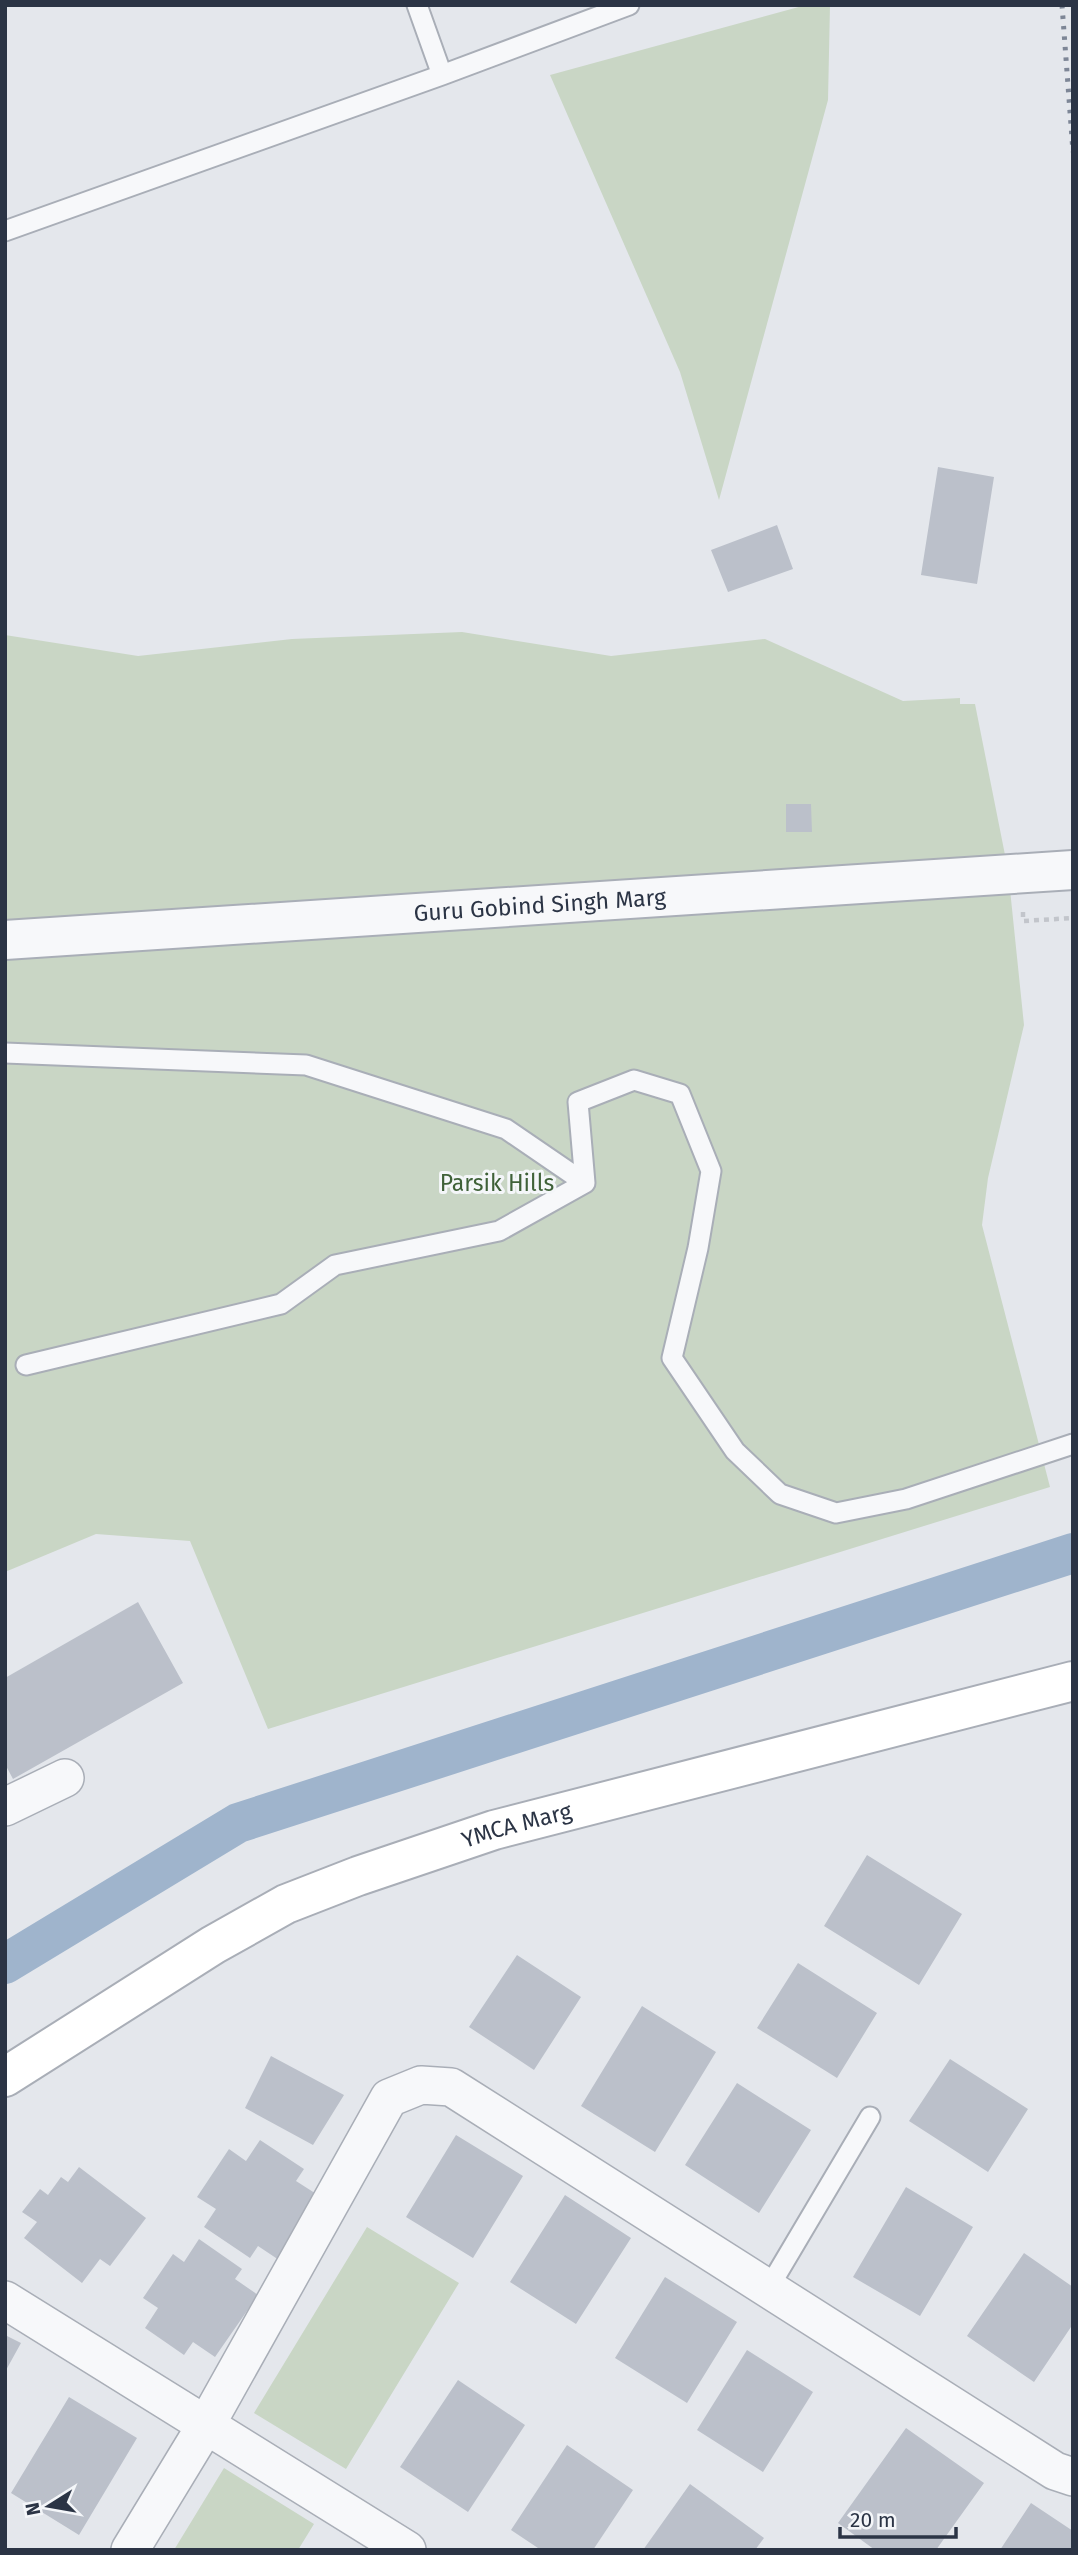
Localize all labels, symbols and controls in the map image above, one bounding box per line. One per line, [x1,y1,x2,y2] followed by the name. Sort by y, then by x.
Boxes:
[413,883,667,927] street label: Guru Gobind Singh Marg
[440,1169,554,1197] park label: Parsik Hills
[458,1797,575,1854] street label: YMCA Marg
[14,2471,84,2541] north arrow
[840,2496,956,2540] scale bar
[20,2501,45,2518] text: N
[850,2507,896,2533] text: 20 m

